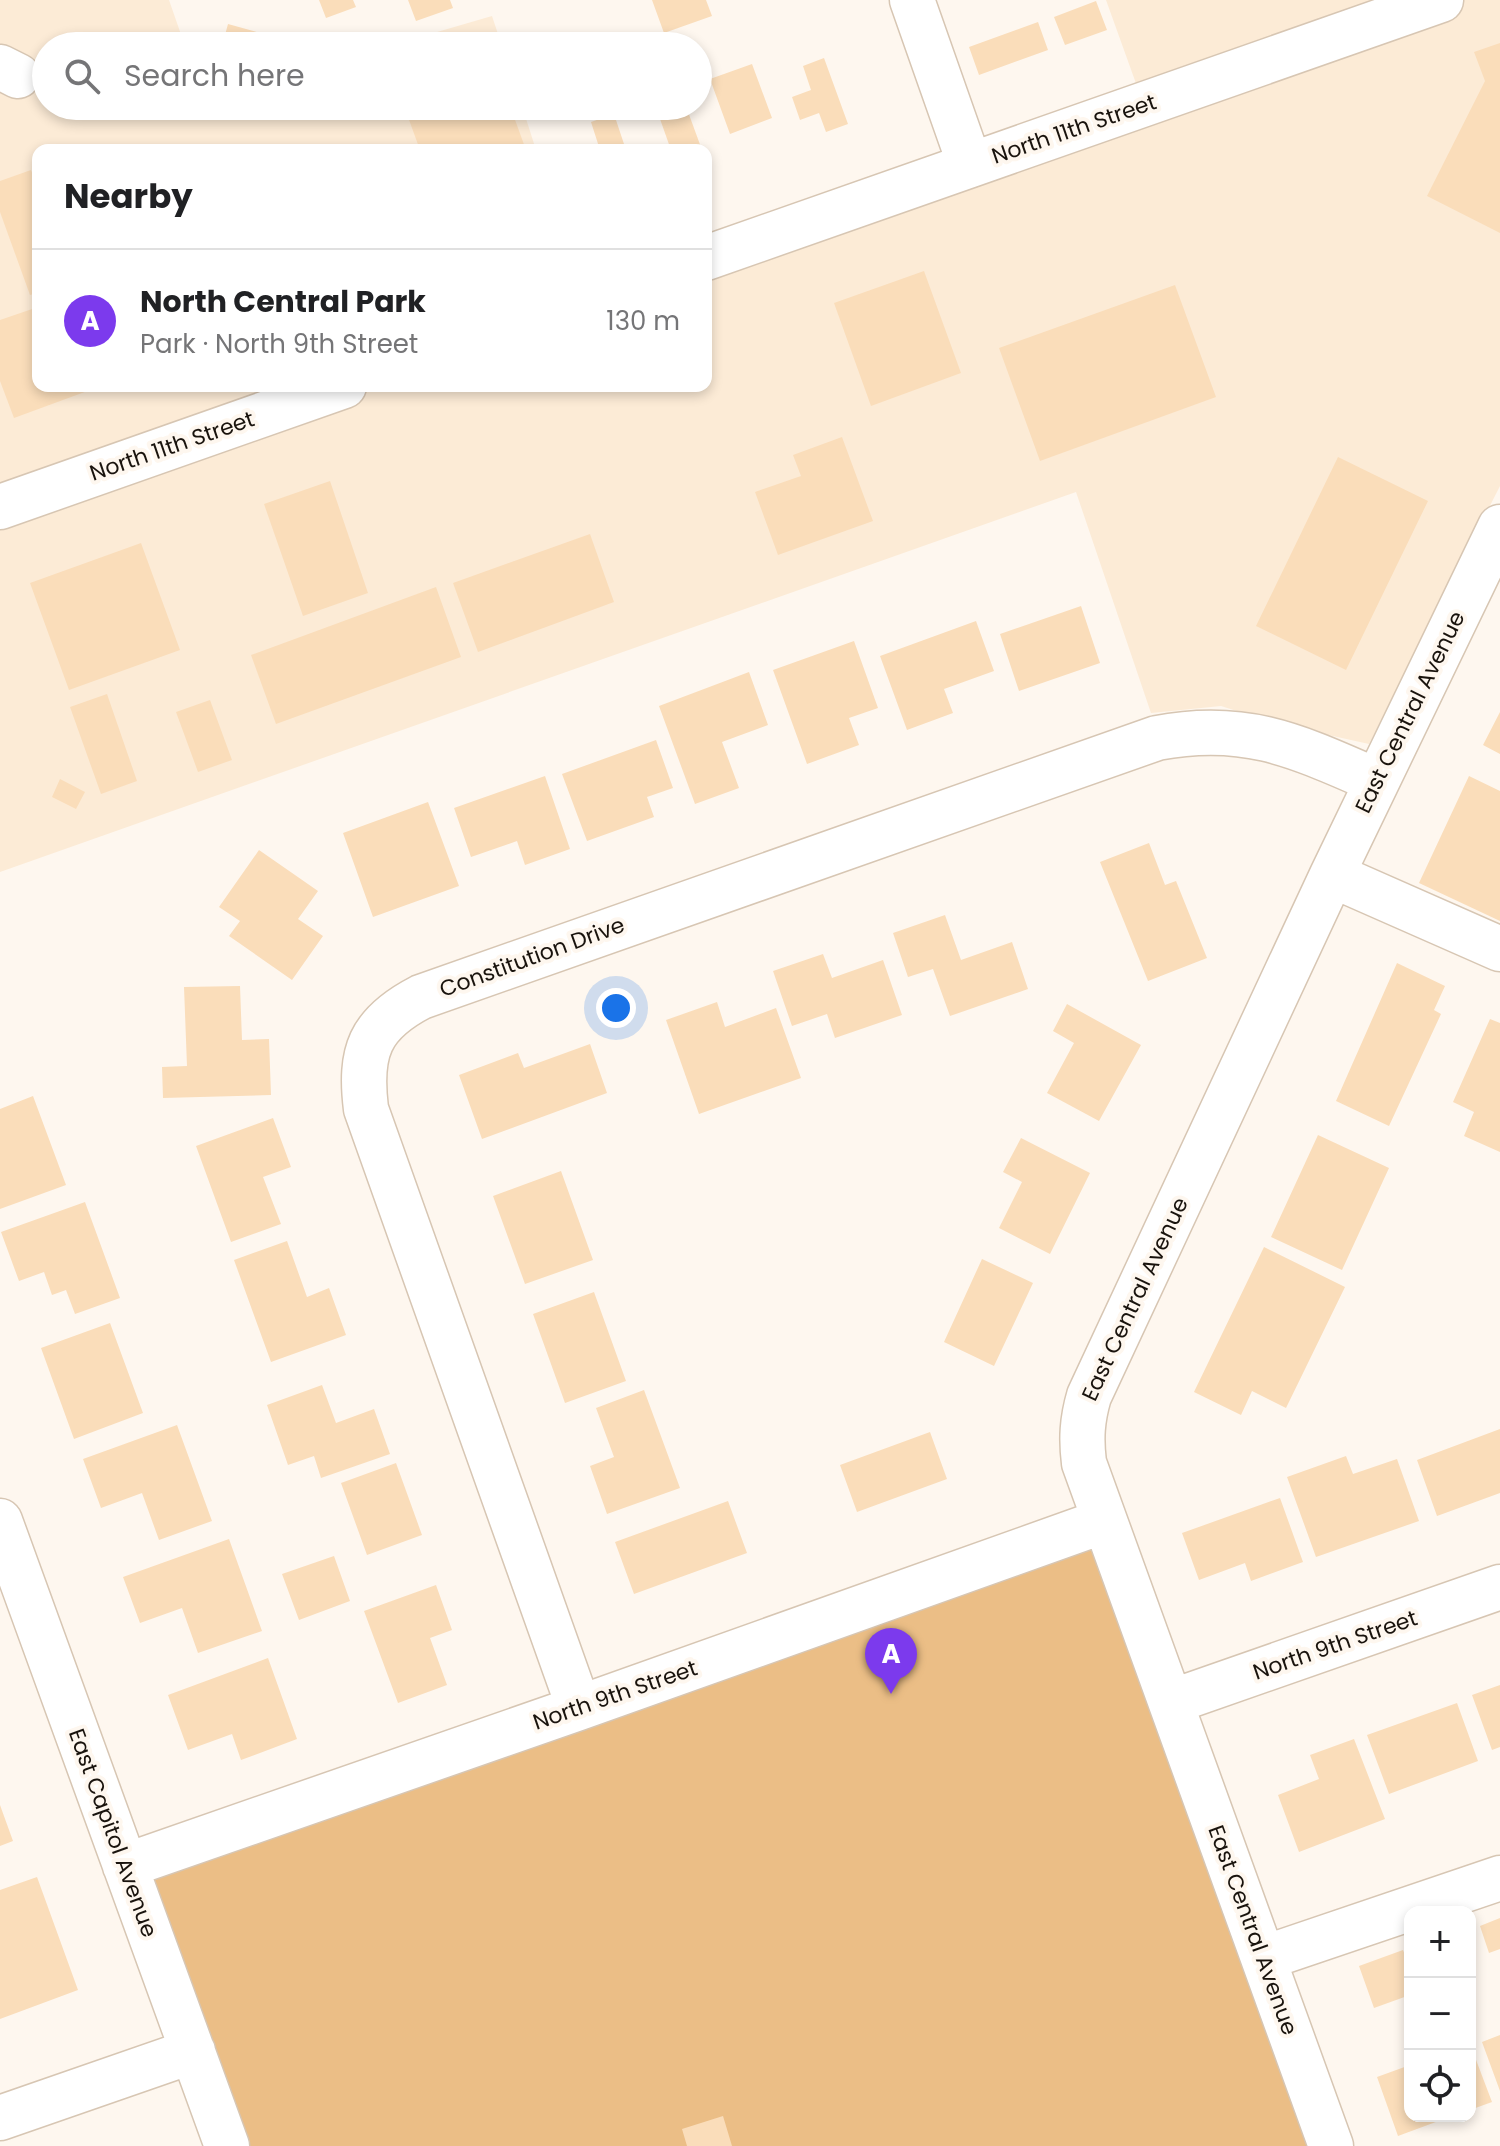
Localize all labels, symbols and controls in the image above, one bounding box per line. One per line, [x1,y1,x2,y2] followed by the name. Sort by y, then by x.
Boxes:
[32,32,712,120] search box
[60,54,104,98] icon: search
[124,54,305,97] text: Search here
[988,86,1160,172] street label: North 11th Street
[64,172,193,220] text: Nearby
[140,280,426,323] text: North Central Park
[80,303,100,339] text: A
[606,303,680,339] text: 130 m
[140,326,418,362] text: Park · North 9th Street
[86,403,258,489] street label: North 11th Street
[1348,606,1472,818] street label: East Central Avenue
[435,909,629,1005] street label: Constitution Drive
[596,988,636,1028] your location
[1074,1192,1196,1406] street label: East Central Avenue
[1249,1602,1421,1688] street label: North 9th Street
[865,1628,917,1694] pin: A
[529,1652,701,1738] street label: North 9th Street
[61,1724,165,1942] street label: East Capitol Avenue
[1201,1821,1305,2039] street label: East Central Avenue
[1404,1906,1476,2122] map controls
[1404,1906,1476,1978] button: +
[1404,1978,1476,2050] button: −
[1404,2050,1476,2122] button: locate

